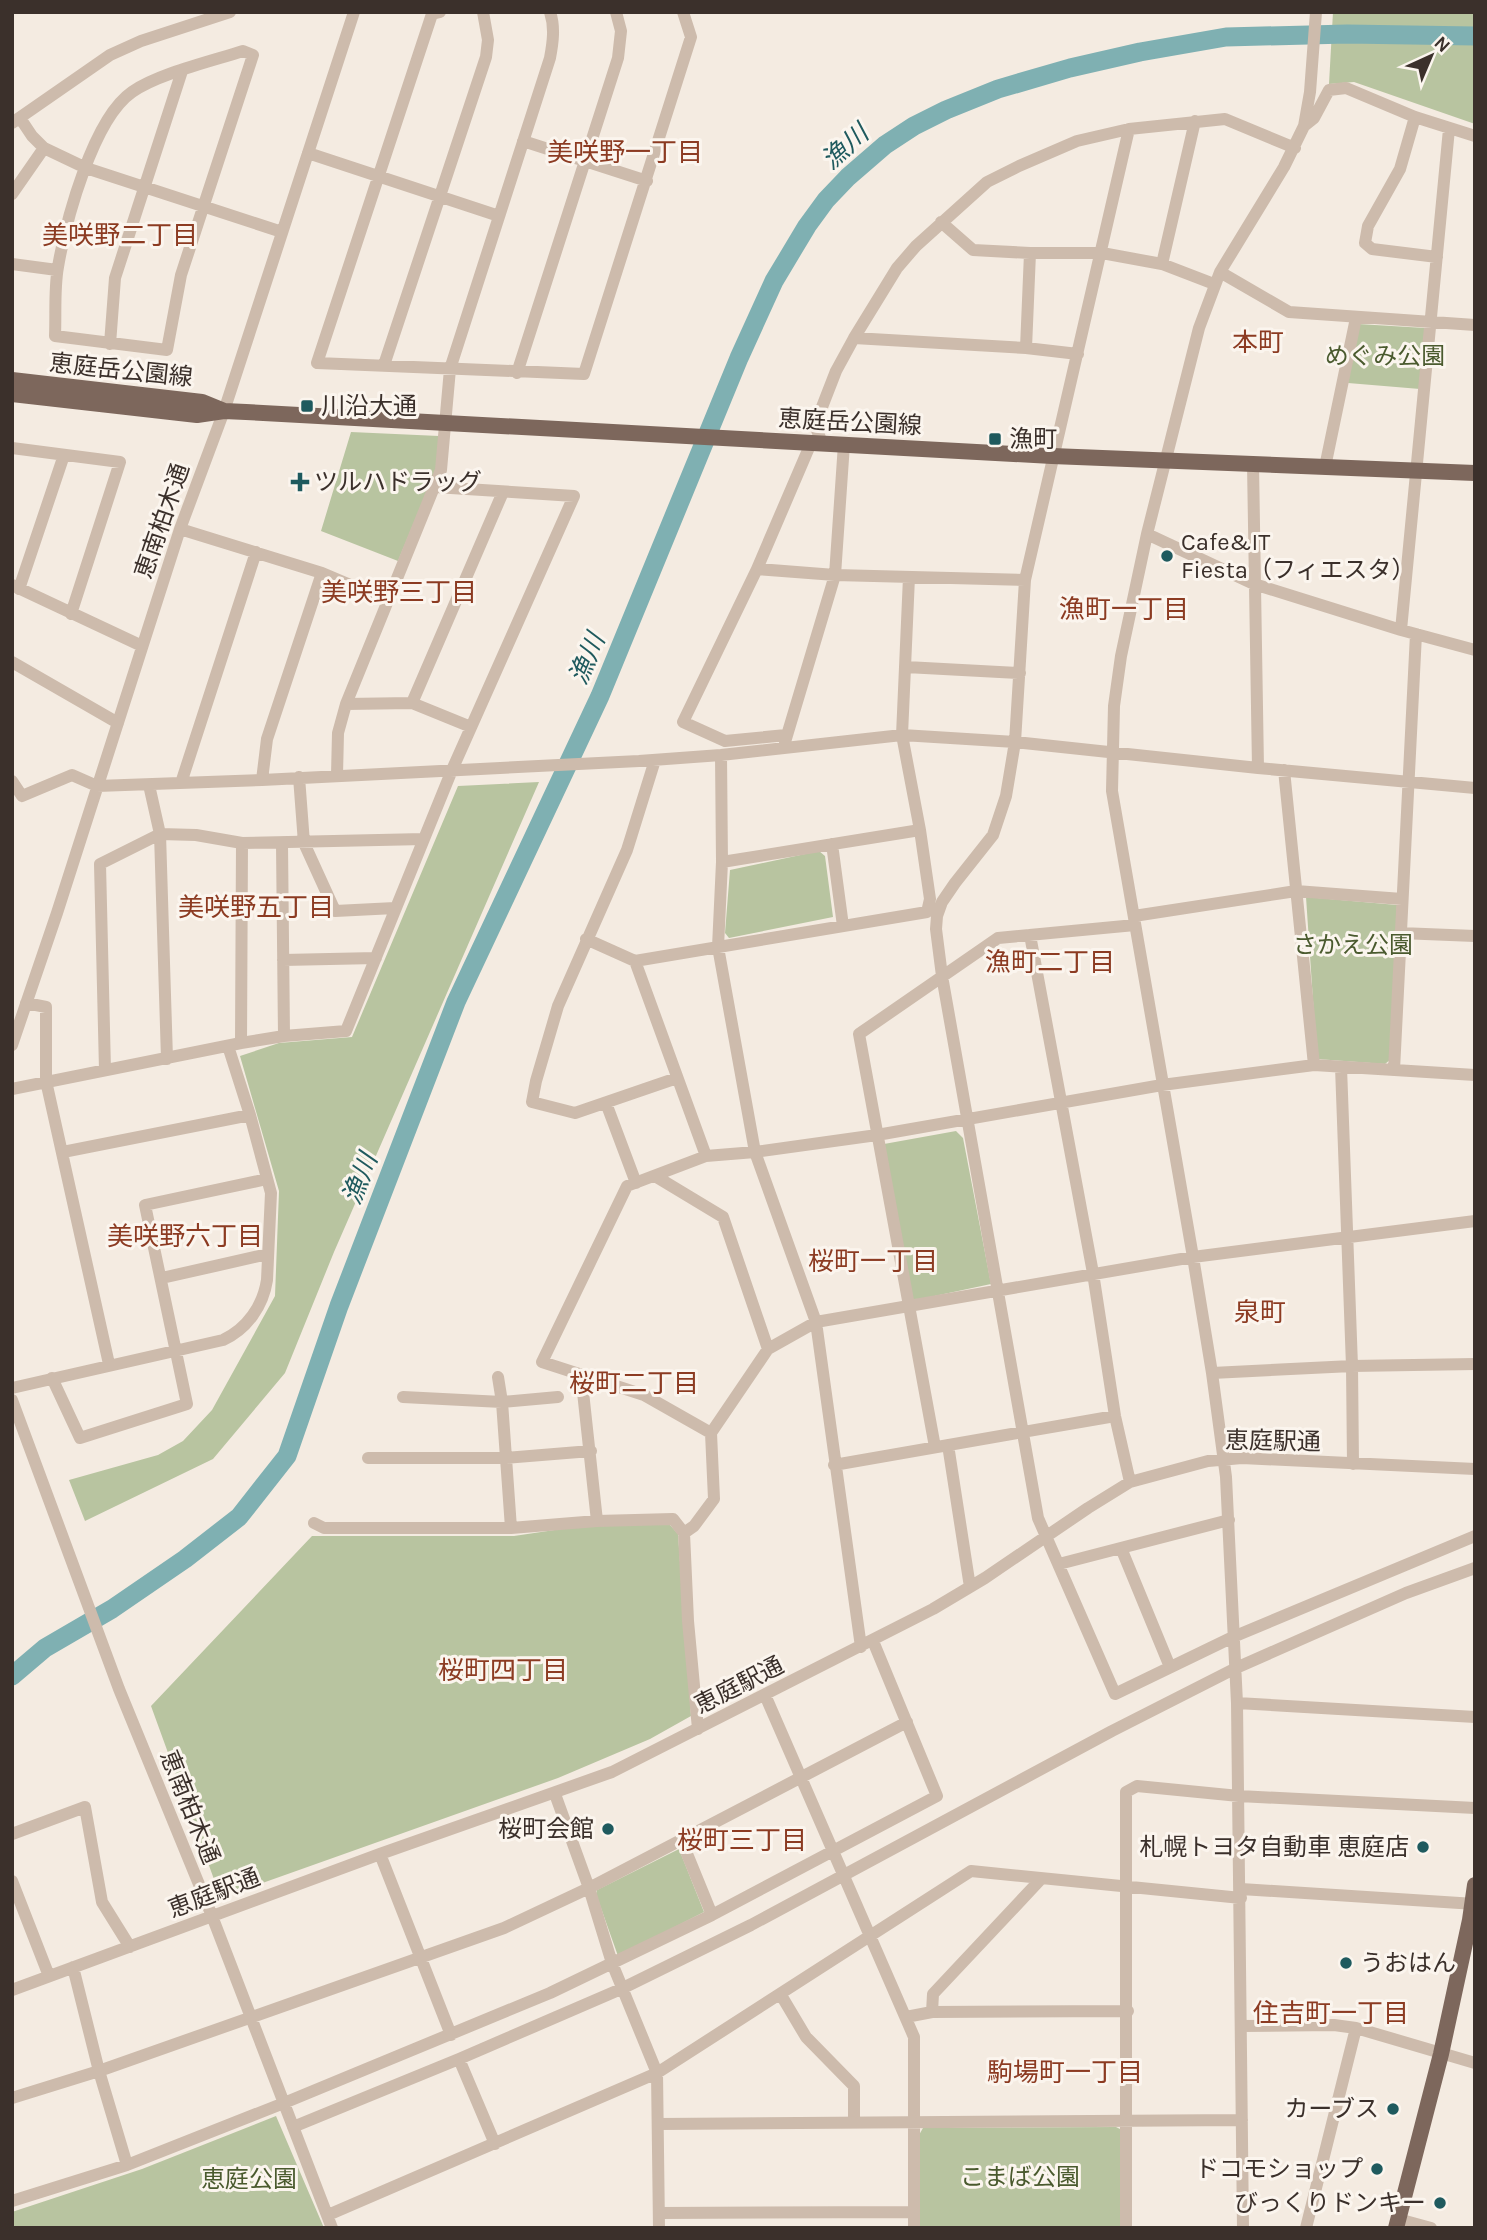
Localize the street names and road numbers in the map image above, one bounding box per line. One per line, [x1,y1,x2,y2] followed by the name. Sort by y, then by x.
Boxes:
[48,349,194,391] street label: 恵庭岳公園線
[777,404,923,440] street label: 恵庭岳公園線
[129,460,195,582] street label: 恵南柏木通
[1225,1426,1321,1456] street label: 恵庭駅通
[690,1651,788,1719] street label: 恵庭駅通
[155,1746,225,1868] street label: 恵南柏木通
[164,1863,264,1923] street label: 恵庭駅通

